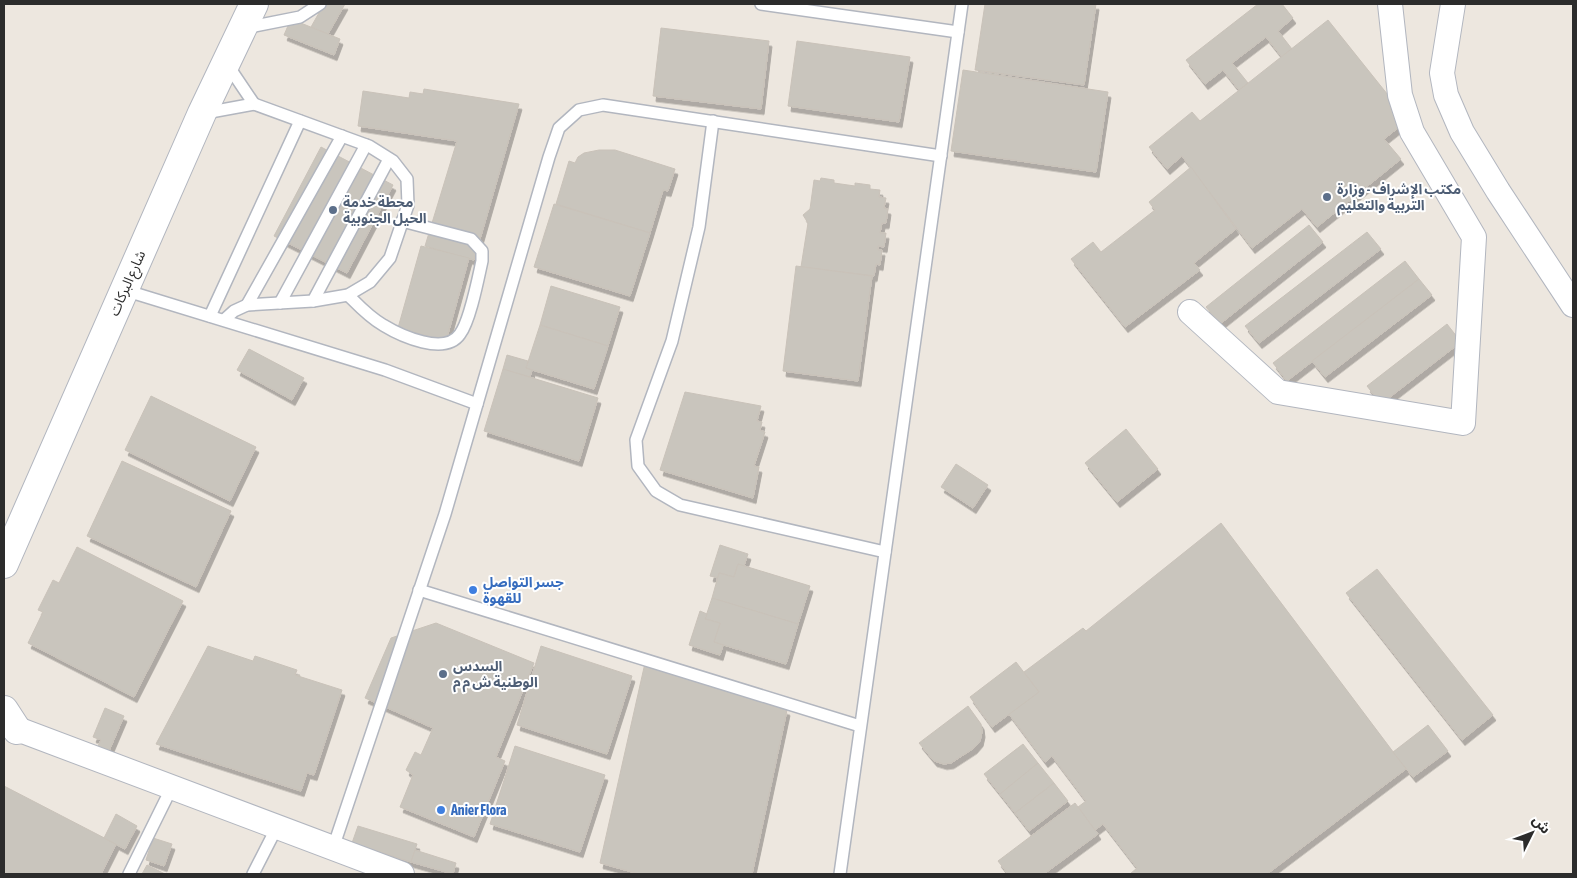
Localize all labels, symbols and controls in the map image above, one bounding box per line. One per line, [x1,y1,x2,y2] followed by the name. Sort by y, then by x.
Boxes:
[1337,181,1461,216] place label: مكتب الإشراف - وزارة التربية والتعليم
[1321,191,1333,203] marker: مكتب الإشراف - وزارة التربية والتعليم
[343,194,427,226] place label: محطة خدمة الحيل الجنوبية
[327,204,339,216] marker: محطة خدمة الحيل الجنوبية
[106,248,151,319] street label: شارع البركات
[483,574,564,606] place label: جسر التواصل للقهوة
[467,584,479,596] marker: جسر التواصل للقهوة
[453,658,538,693] place label: السدس الوطنیة ش م م
[437,668,449,680] marker: السدس الوطنیة ش م م
[450,802,507,818] place label: Anier Flora
[435,804,447,816] marker: Anier Flora
[1507,808,1557,858] north arrow
[1529,812,1554,837] text: ش

